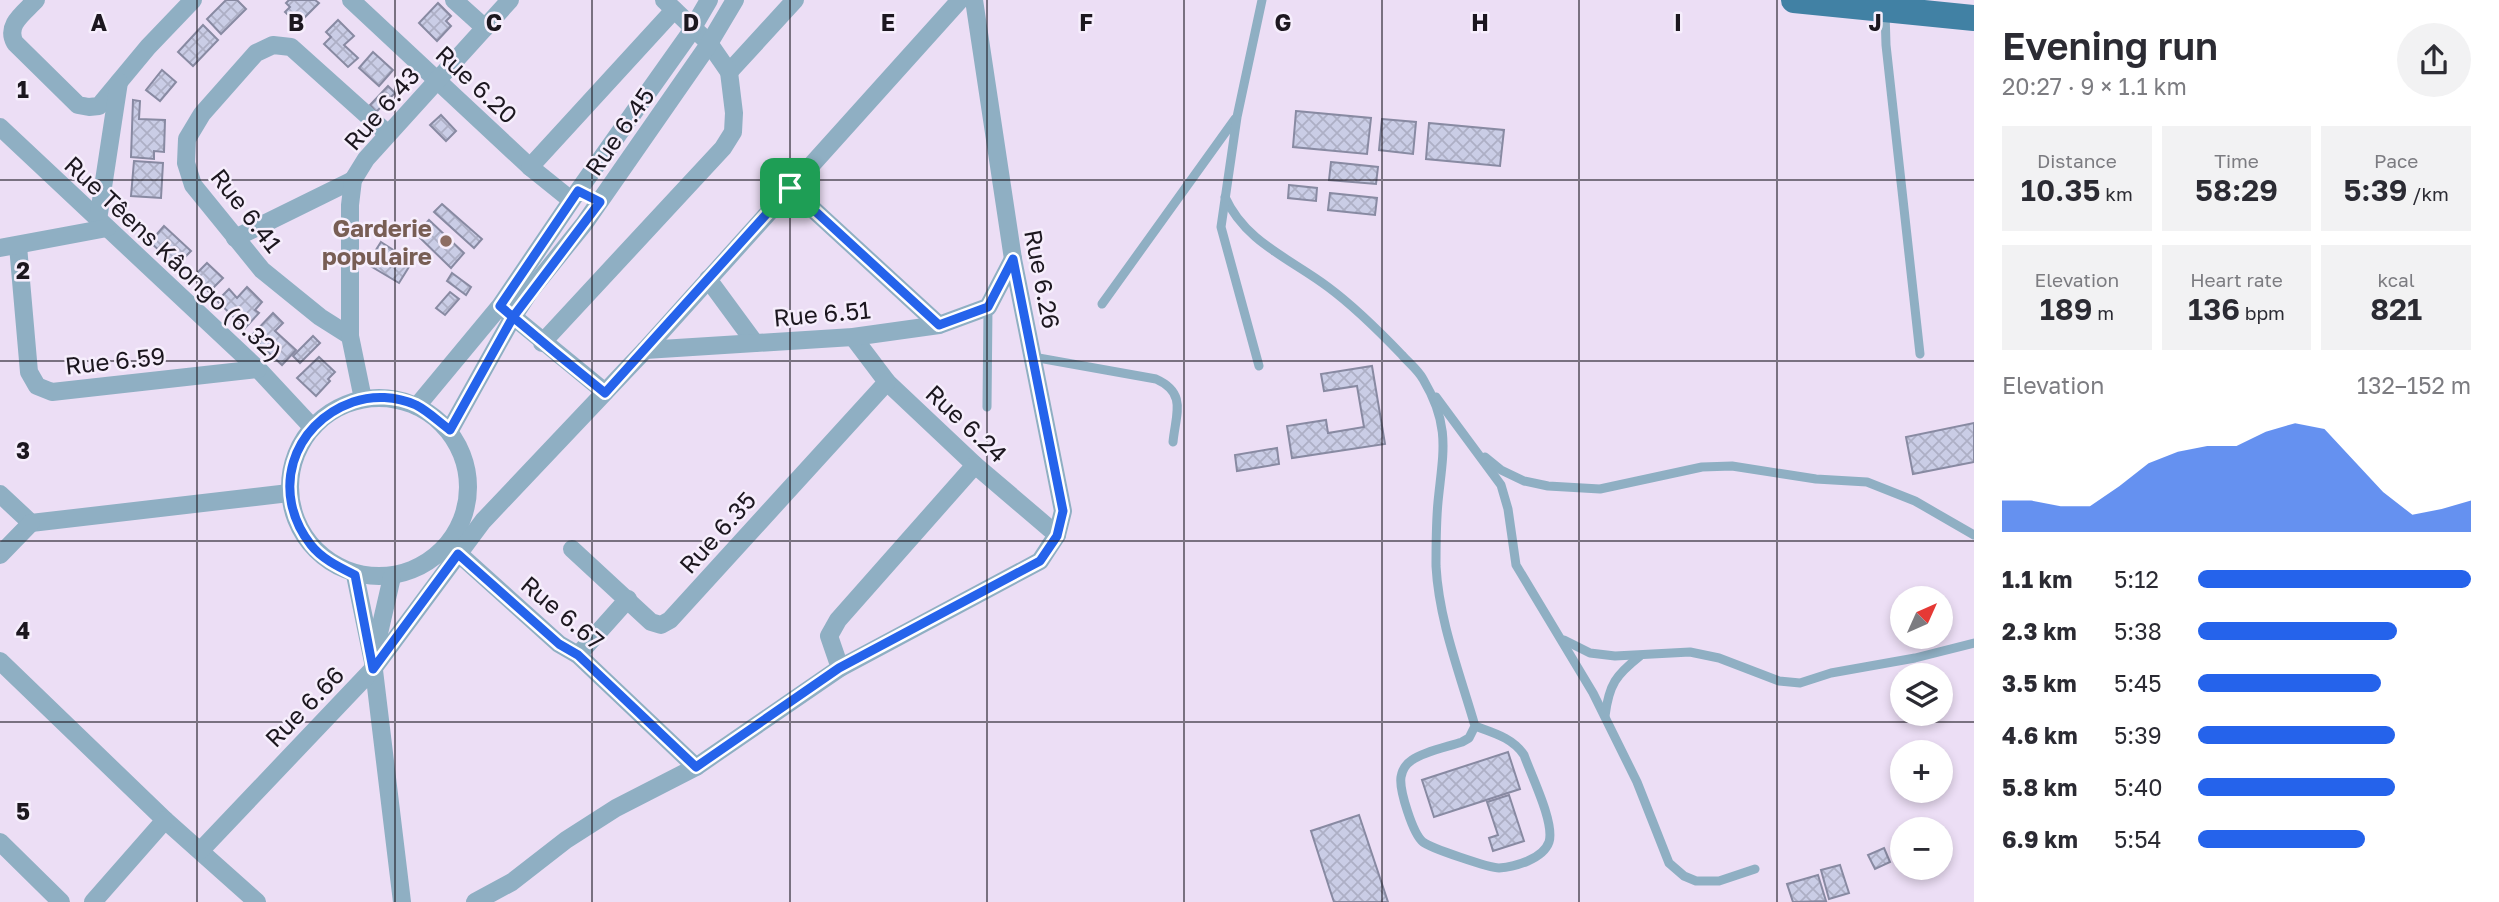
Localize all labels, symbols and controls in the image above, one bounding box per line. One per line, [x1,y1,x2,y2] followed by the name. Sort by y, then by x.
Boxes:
[91,8,108,36] text: A
[288,8,304,36] text: B
[486,8,502,36] text: C
[683,8,699,36] text: D
[881,8,895,36] text: E
[1079,8,1093,36] text: F
[1275,8,1291,36] text: G
[1471,8,1489,36] text: H
[1674,8,1682,36] text: I
[1868,8,1882,36] text: J
[2002,23,2218,68] text: Evening run
[2397,23,2471,97] button: share
[430,39,524,129] street label: Rue 6.20
[337,60,425,156] street label: Rue 6.43
[2002,72,2187,100] text: 20:27 · 9 × 1.1 km
[17,75,29,103] text: 1
[578,81,660,181] street label: Rue 6.45
[59,149,289,367] street label: Rue Têens Kâongo (6.32)
[2037,149,2117,172] text: Distance
[2214,149,2259,172] text: Time
[2374,149,2418,172] text: Pace
[760,158,820,218] pin
[205,162,289,258] street label: Rue 6.41
[771,169,809,207] icon: arrive
[2021,172,2101,208] text: 10.35
[2195,172,2278,208] text: 58:29
[2343,172,2408,208] text: 5:39
[2101,182,2133,205] text: km
[2408,182,2449,205] text: /km
[322,213,432,270] place label: Garderie populaire
[1019,227,1067,331] street label: Rue 6.26
[438,233,454,249] marker: Garderie populaire
[16,256,30,284] text: 2
[2035,268,2119,291] text: Elevation
[2190,268,2283,291] text: Heart rate
[2377,268,2415,291] text: kcal
[2040,291,2092,327] text: 189
[2188,291,2240,327] text: 136
[2370,291,2422,327] text: 821
[772,294,872,332] street label: Rue 6.51
[2092,301,2114,324] text: m
[2240,301,2285,324] text: bpm
[64,340,166,380] street label: Rue 6.59
[2002,371,2104,399] text: Elevation
[2357,371,2471,399] text: 132–152 m
[920,378,1014,468] street label: Rue 6.24
[16,436,30,464] text: 3
[673,485,761,579] street label: Rue 6.35
[2002,565,2072,593] text: 1.1 km
[2114,565,2159,593] text: 5:12
[516,569,610,655] street label: Rue 6.67
[1890,586,1953,649] north arrow
[1890,586,1953,880] map controls
[16,616,30,644] text: 4
[2002,617,2077,645] text: 2.3 km
[2114,617,2162,645] text: 5:38
[258,660,350,752] street label: Rue 6.66
[1890,663,1953,726] button: layers
[2002,669,2077,697] text: 3.5 km
[2114,669,2162,697] text: 5:45
[2002,721,2078,749] text: 4.6 km
[2114,721,2162,749] text: 5:39
[1890,740,1953,803] button: +
[2002,773,2077,801] text: 5.8 km
[2114,773,2163,801] text: 5:40
[16,797,30,825] text: 5
[1890,817,1953,880] button: −
[2002,825,2078,853] text: 6.9 km
[2114,825,2162,853] text: 5:54

